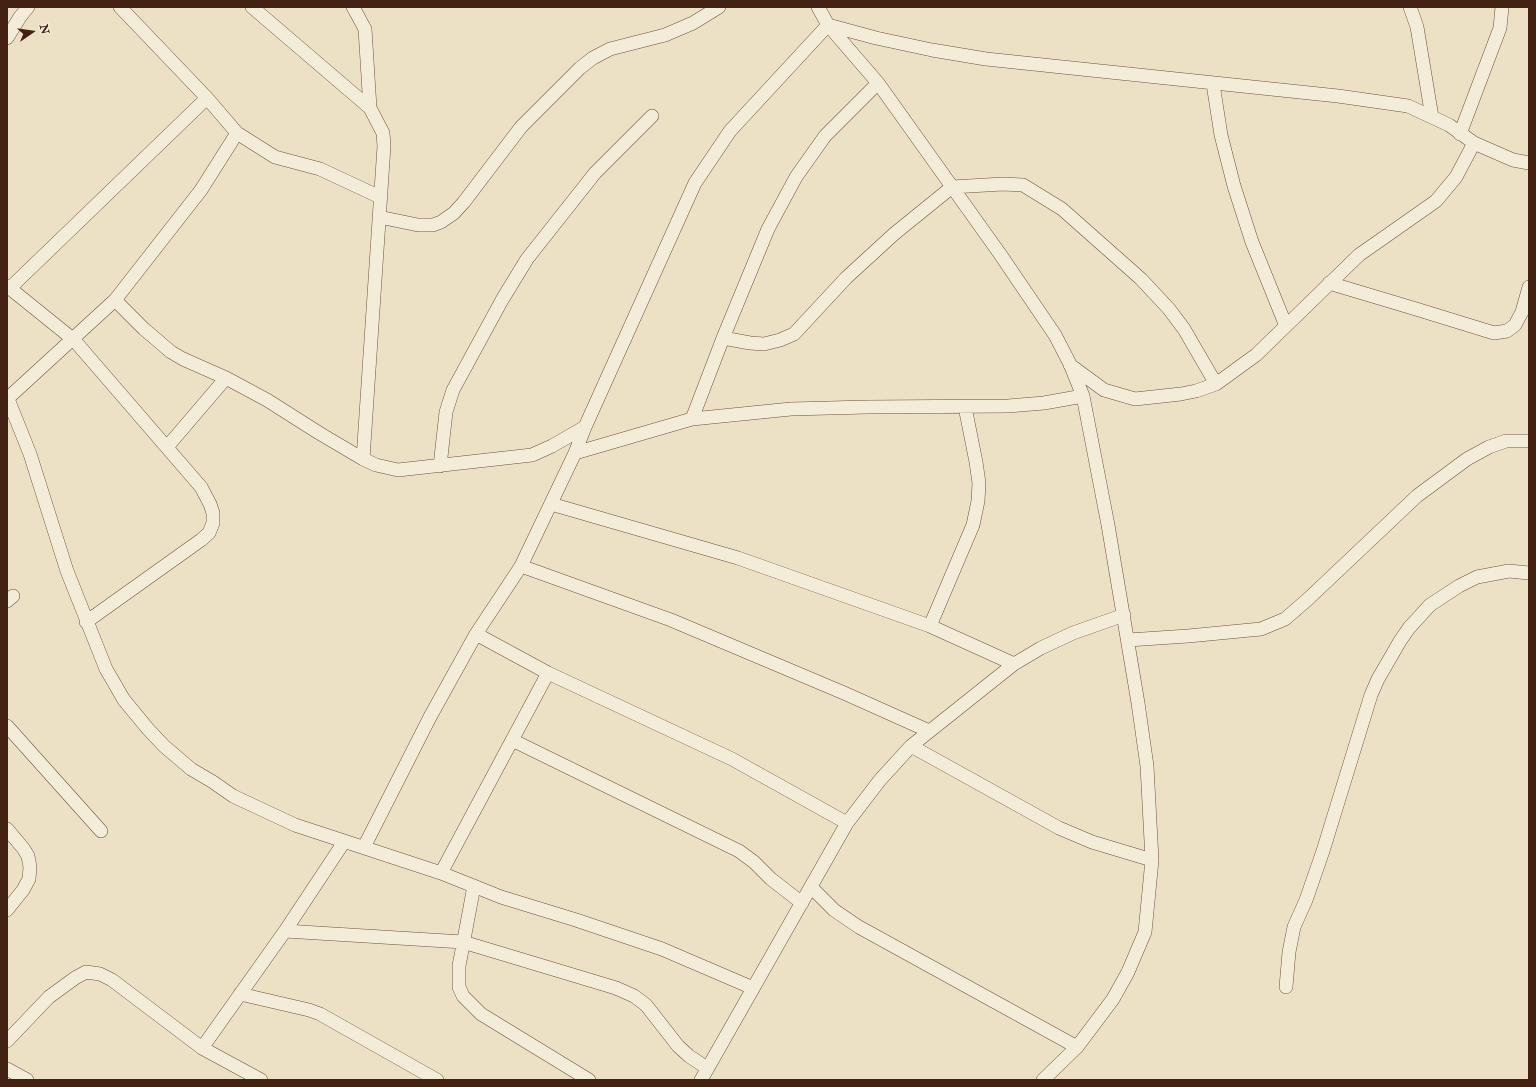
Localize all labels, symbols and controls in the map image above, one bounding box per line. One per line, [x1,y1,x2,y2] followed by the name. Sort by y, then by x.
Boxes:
[12,12,52,52] north arrow
[37,23,52,35] text: N

